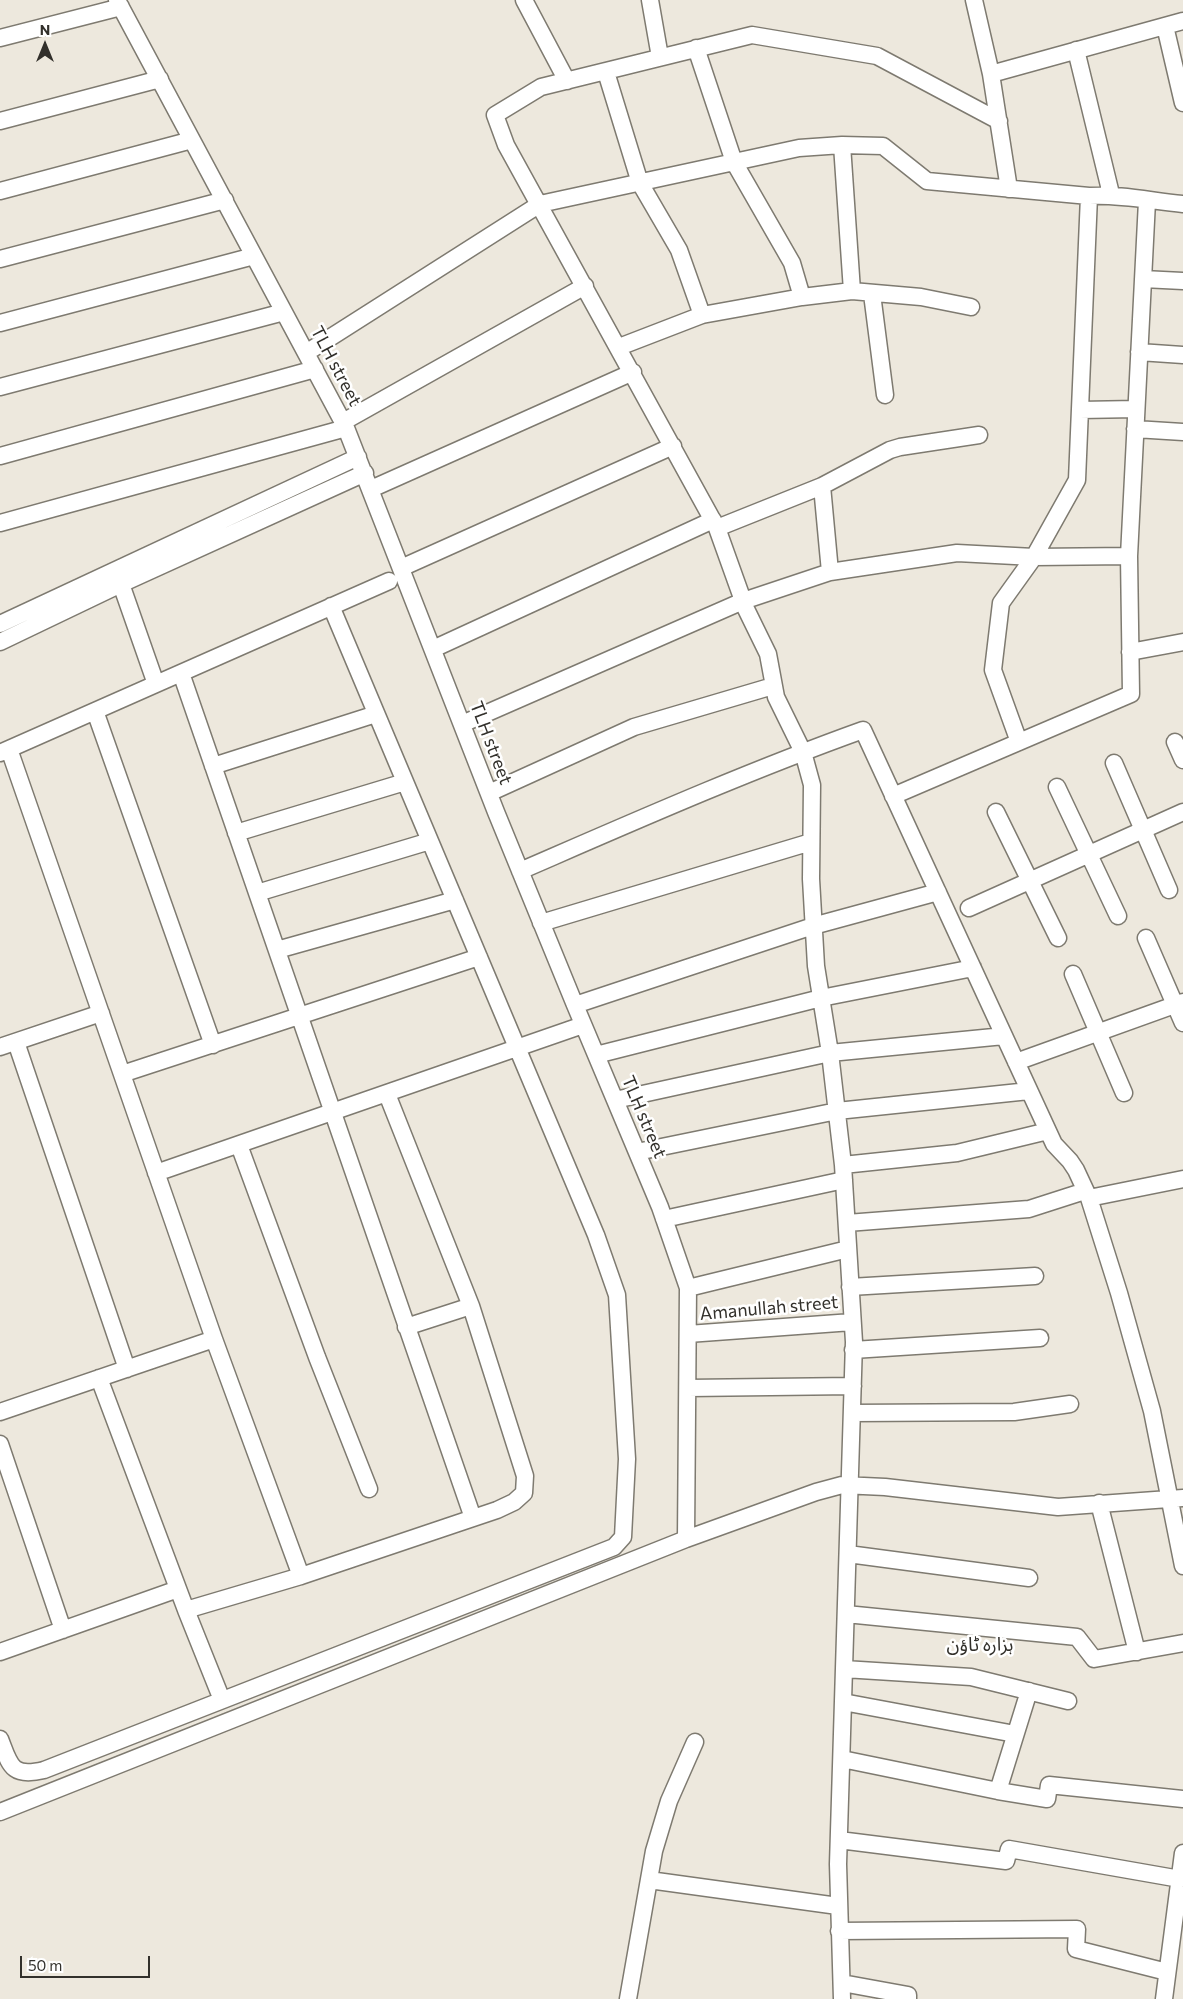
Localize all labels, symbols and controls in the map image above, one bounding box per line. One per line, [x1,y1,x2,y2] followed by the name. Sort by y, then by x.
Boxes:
[20,20,70,70] north arrow
[40,21,50,38] text: N
[306,322,366,410] street label: TLH street
[465,698,517,788] street label: TLH street
[617,1073,671,1161] street label: TLH street
[699,1291,839,1325] street label: Amanullah street
[947,1634,1013,1656] district label: ہزارہ ٹاؤن
[22,1946,152,1978] scale bar
[28,1956,62,1974] text: 50 m

